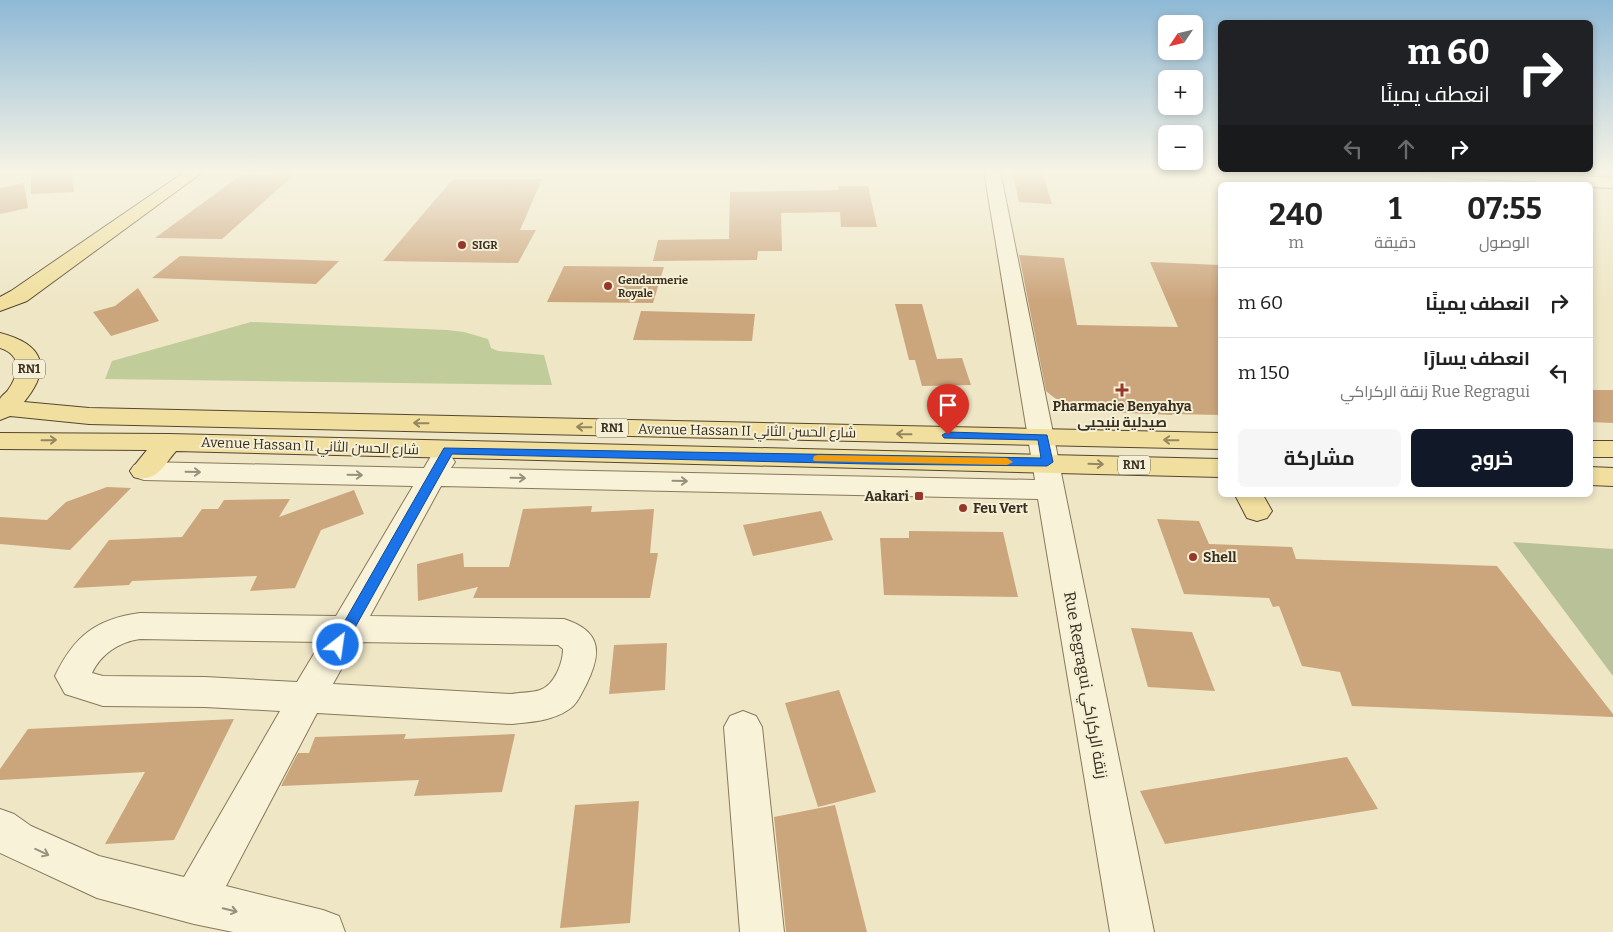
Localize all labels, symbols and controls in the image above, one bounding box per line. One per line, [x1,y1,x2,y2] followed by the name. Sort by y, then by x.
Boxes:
[1158,15,1202,60] north arrow
[1158,15,1203,170] map controls
[1407,31,1490,73] text: 60 m
[1508,40,1573,105] icon: right
[1158,70,1203,115] button: +
[1380,81,1490,108] text: انعطف يمينًا
[1158,125,1203,170] button: −
[1339,135,1367,163] icon: left
[1392,135,1420,163] icon: ahead
[1445,135,1473,163] icon: right
[1389,191,1402,227] text: 1
[1467,191,1542,227] text: 07:55
[1269,197,1323,233] text: 240
[1289,233,1304,252] text: m
[1374,233,1416,252] text: دقيقة
[1479,233,1530,252] text: الوصول
[456,239,468,251] marker: SIGR
[472,239,498,252] place label: SIGR
[618,274,688,300] place label: Gendarmerie Royale
[602,280,614,292] marker: Gendarmerie Royale
[1545,289,1573,317] icon: right
[1238,291,1283,314] text: 60 m
[1425,292,1530,315] text: انعطف يمينًا
[1423,347,1530,370] text: انعطف يسارًا
[13,359,45,378] road number: RN1
[1545,359,1573,387] icon: left
[1238,361,1290,384] text: 150 m
[1340,382,1530,401] text: Rue Regragui زنقة الركراكي
[927,384,969,435] pin
[1116,384,1128,396] marker: Pharmacie Benyahya صيدلية بنيحيى
[934,391,962,419] icon: arrive
[1053,398,1192,431] place label: Pharmacie Benyahya صيدلية بنيحيى
[414,418,430,428] one-way arrow
[596,418,628,438] road number: RN1
[638,421,856,444] street label: Avenue Hassan II شارع الحسن الثاني
[576,422,592,432] one-way arrow
[1238,429,1401,487] button: مشاركة
[1411,429,1573,487] button: خروج
[896,430,912,439] one-way arrow
[201,434,419,461] street label: Avenue Hassan II شارع الحسن الثاني
[40,435,56,445] one-way arrow
[1164,435,1180,445] one-way arrow
[1118,456,1150,474] road number: RN1
[1088,459,1104,468] one-way arrow
[185,467,201,476] one-way arrow
[347,470,363,479] one-way arrow
[510,473,526,483] one-way arrow
[672,477,688,486] one-way arrow
[865,488,910,505] place label: Aakari
[913,490,925,502] marker: Aakari
[973,500,1029,517] place label: Feu Vert
[957,502,969,514] marker: Feu Vert
[1203,549,1237,566] place label: Shell
[1187,551,1199,563] marker: Shell
[1056,590,1112,781] street label: Rue Regragui زنقة الركراكي
[311,618,363,670] position arrow
[34,848,49,857] one-way arrow
[221,906,237,915] one-way arrow

